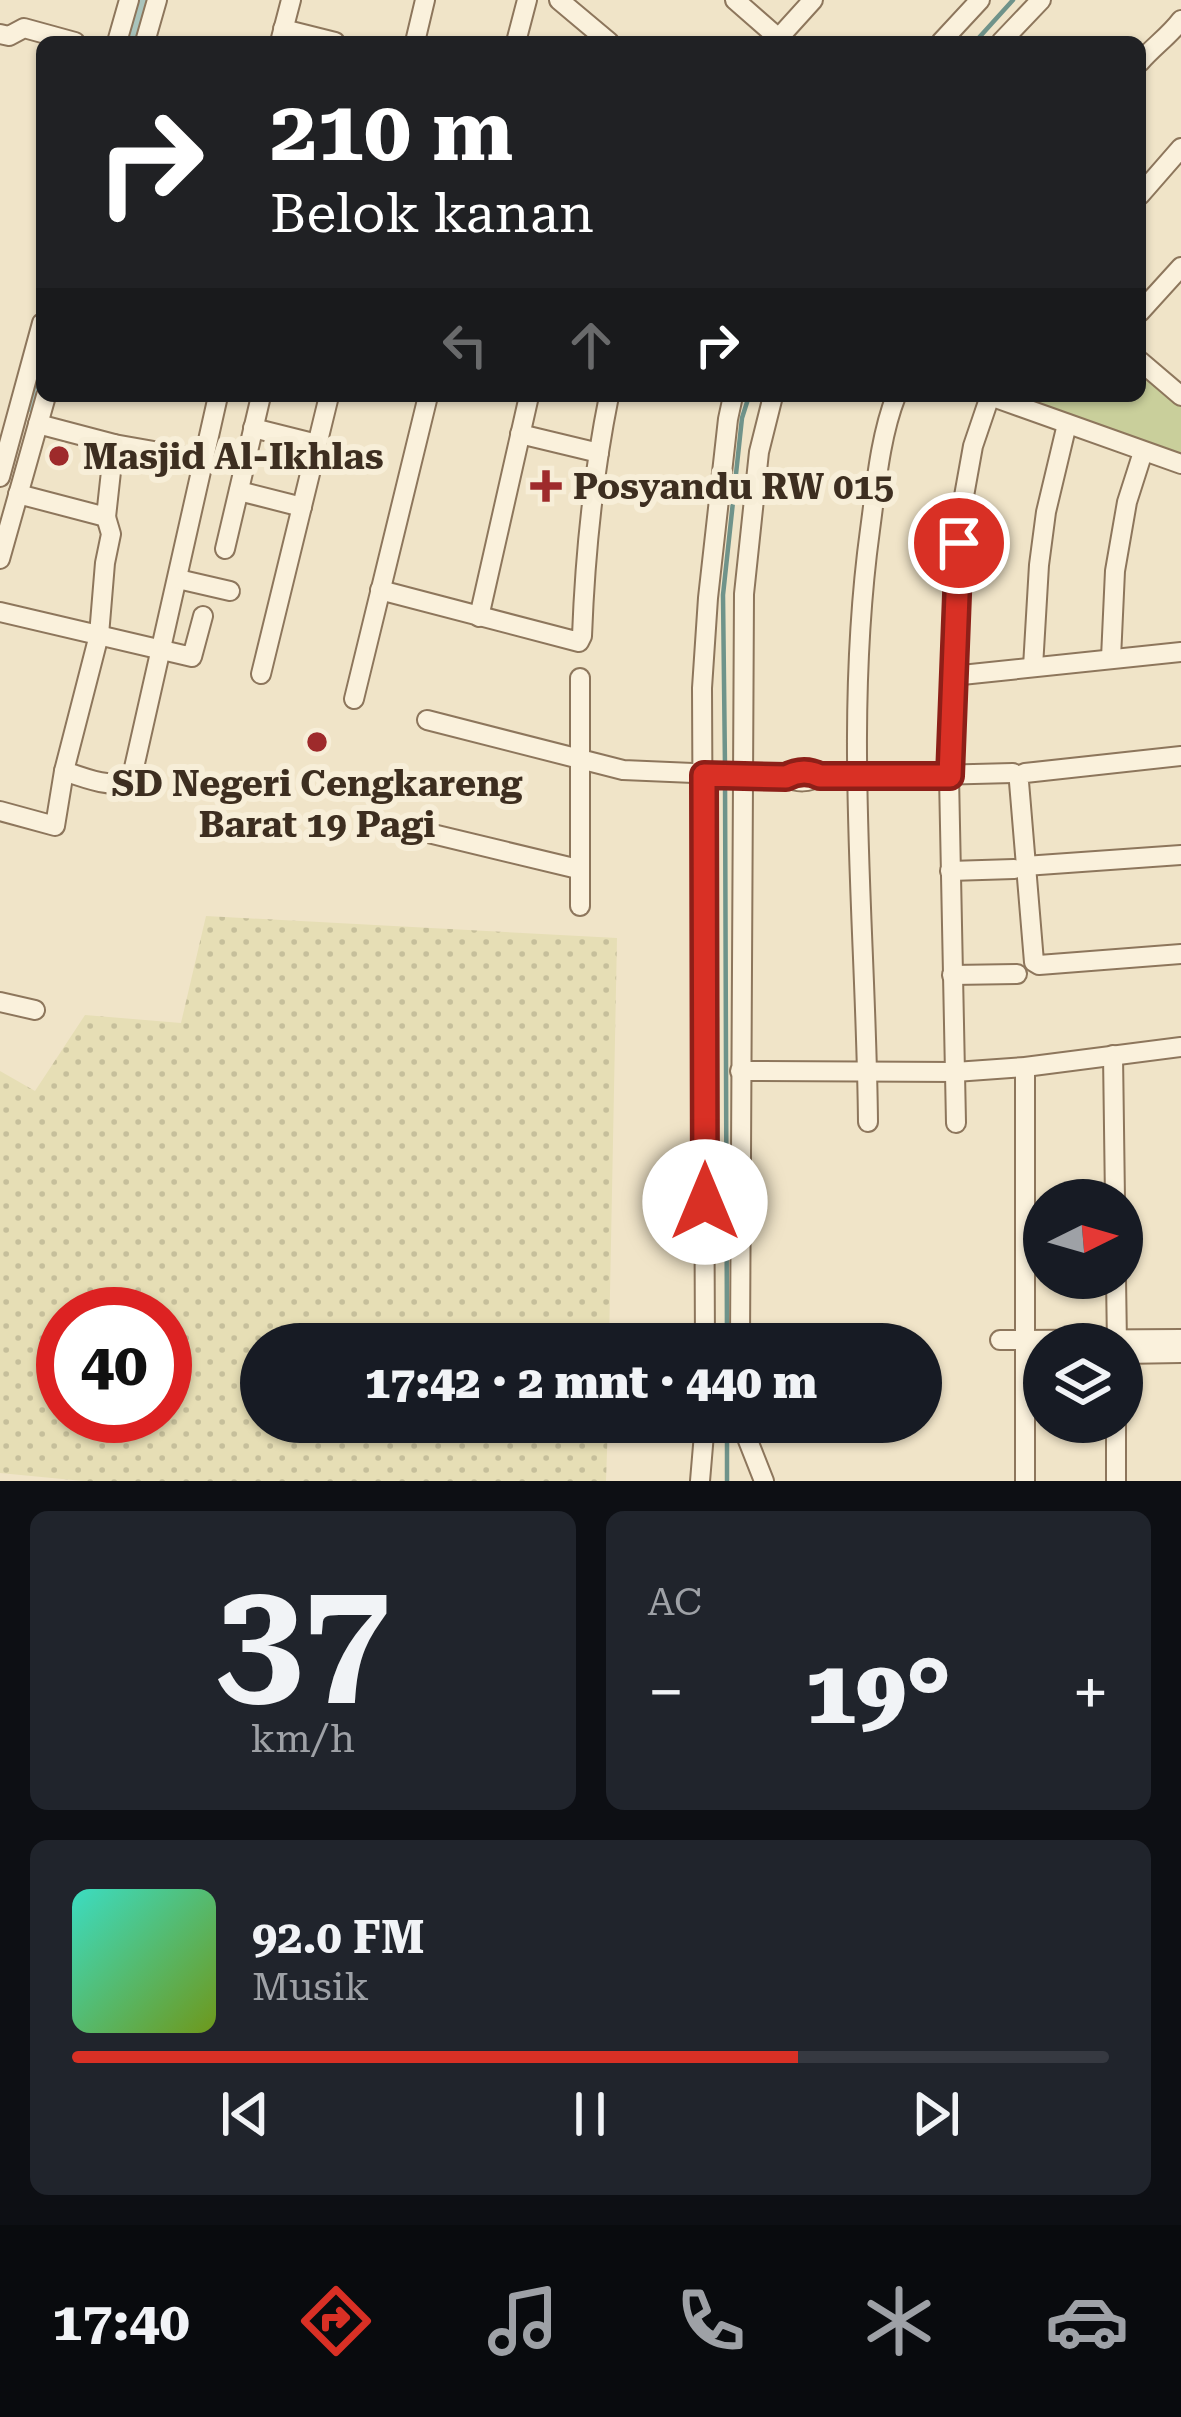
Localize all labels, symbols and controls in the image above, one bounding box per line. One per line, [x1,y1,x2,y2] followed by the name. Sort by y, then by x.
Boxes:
[270,82,513,180] text: 210 m
[72,84,228,240] icon: right
[270,182,594,245] text: Belok kanan
[432,312,498,378] icon: left
[558,312,624,378] icon: ahead
[684,312,750,378] icon: right
[83,436,383,478] place label: Masjid Al-Ikhlas
[46,443,72,469] marker: Masjid Al-Ikhlas
[573,466,894,508] place label: Posyandu RW 015
[530,470,562,502] marker: Posyandu RW 015
[908,492,1010,594] pin
[926,510,992,576] icon: arrive
[304,729,330,755] marker: SD Negeri Cengkareng Barat 19 Pagi
[111,763,523,846] place label: SD Negeri Cengkareng Barat 19 Pagi
[642,1139,768,1265] position arrow
[1023,1179,1143,1299] north arrow
[1023,1179,1143,1443] map controls
[36,1287,192,1443] speed limit sign: 40
[1023,1323,1143,1443] button: layers
[365,1356,817,1409] text: 17:42 · 2 mnt · 440 m
[215,1546,390,1729] text: 37
[648,1579,702,1625] text: AC
[805,1640,951,1745] text: 19°
[648,1654,684,1731] text: −
[1072,1654,1109,1731] text: +
[251,1716,355,1762] text: km/h
[252,1911,424,1964] text: 92.0 FM
[252,1964,369,2010] text: Musik
[212,2081,278,2147] icon: previous
[557,2081,623,2147] icon: pause
[903,2081,969,2147] icon: next
[294,2279,378,2363] icon: directions
[481,2279,565,2363] icon: music
[669,2279,753,2363] icon: phone
[857,2279,941,2363] icon: climate
[1045,2279,1129,2363] icon: car
[52,2290,190,2353] text: 17:40

